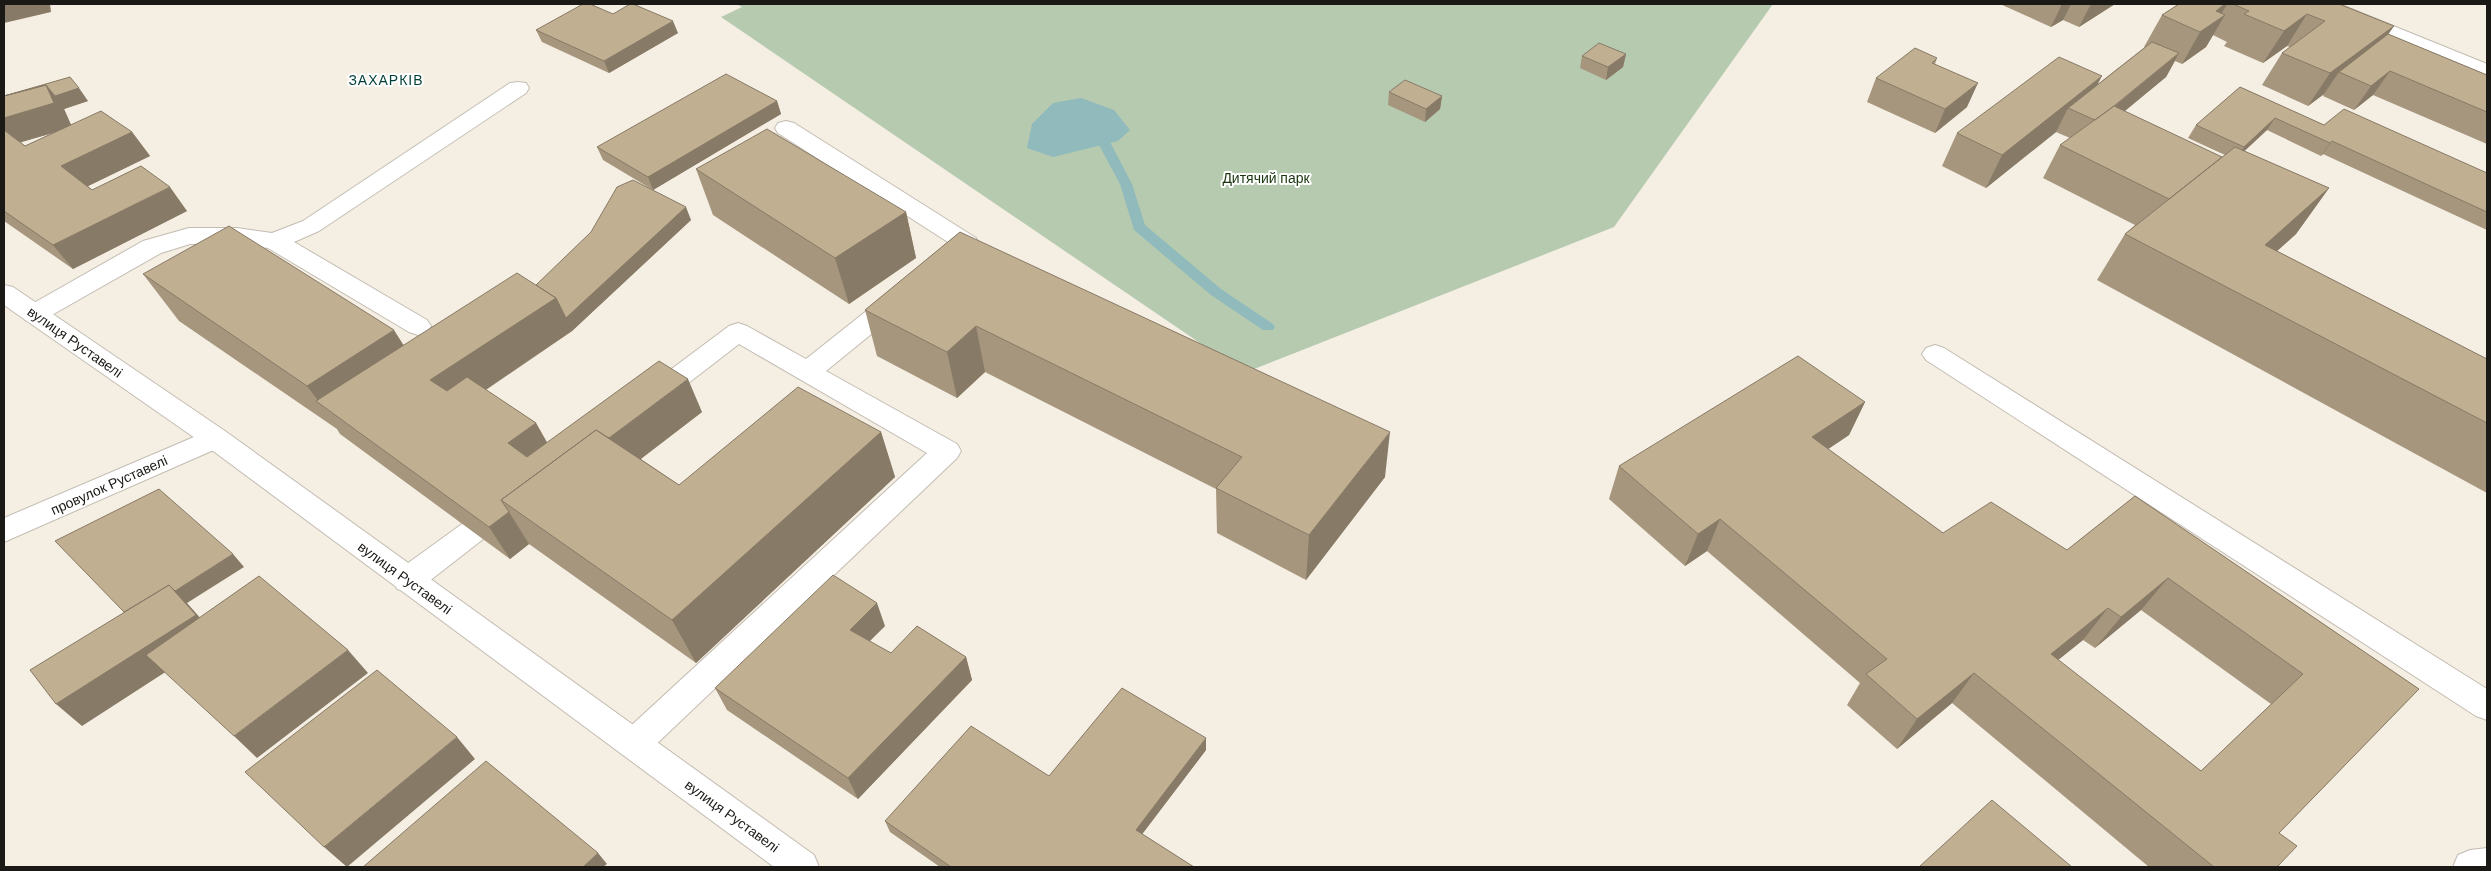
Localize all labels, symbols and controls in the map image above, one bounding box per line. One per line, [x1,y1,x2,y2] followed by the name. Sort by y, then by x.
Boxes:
[348,71,424,89] district label: ЗАХАРКІВ
[1222,169,1310,187] park label: Дитячий парк
[24,302,126,382] street label: вулиця Руставелі
[48,451,170,519] street label: провулок Руставелі
[354,538,456,618] street label: вулиця Руставелі
[681,776,783,856] street label: вулиця Руставелі

